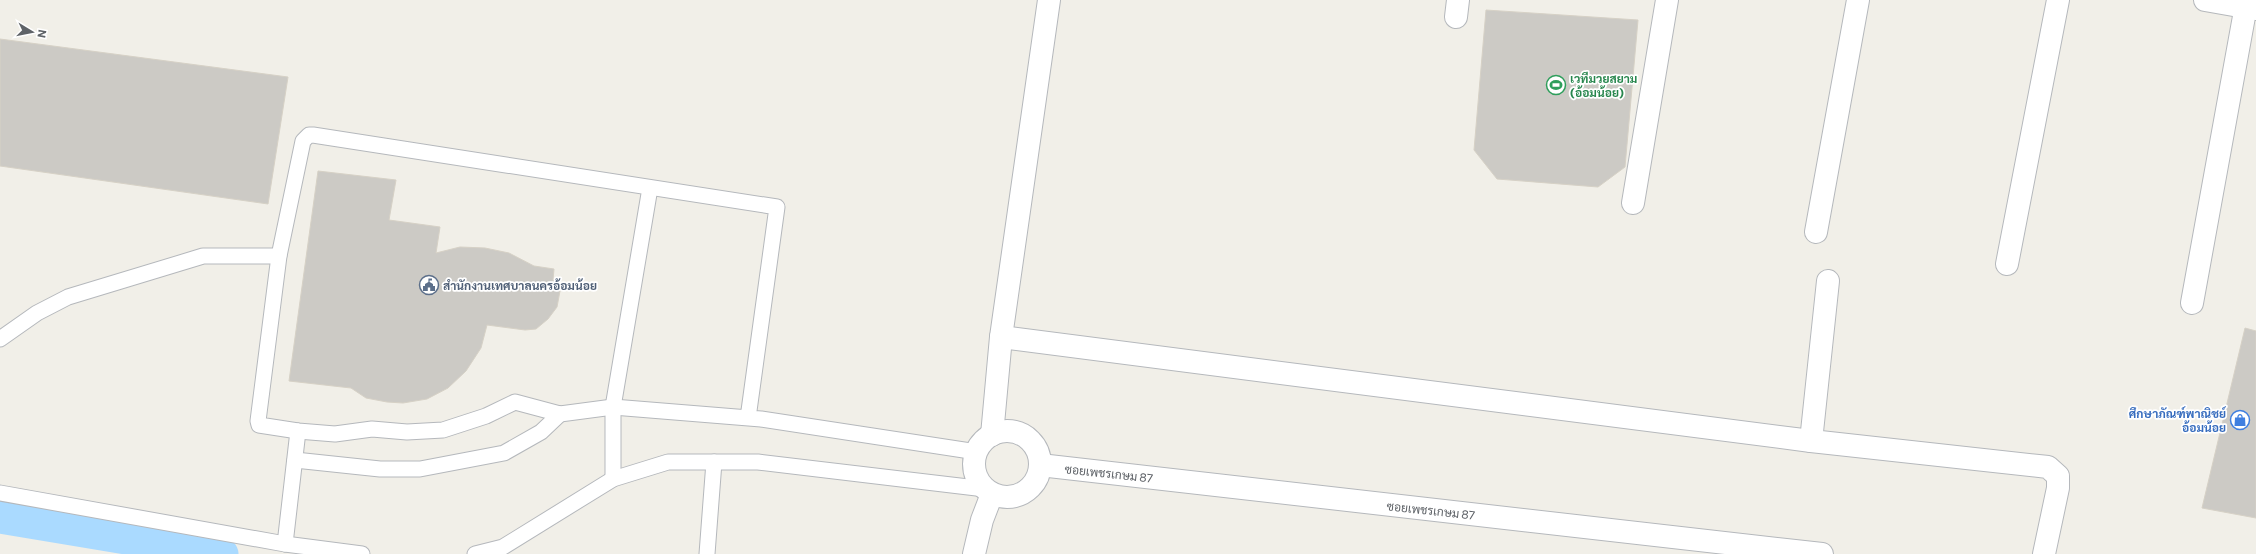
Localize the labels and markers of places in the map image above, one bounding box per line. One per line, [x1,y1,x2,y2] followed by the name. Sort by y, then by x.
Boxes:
[1570,71,1637,99] place label: เวทีมวยสยาม (อ้อมน้อย)
[1545,74,1567,96] sports icon: เวทีมวยสยาม (อ้อมน้อย)
[418,274,440,296] public building icon: สำนักงานเทศบาลนครอ้อมน้อย
[443,278,597,292] place label: สำนักงานเทศบาลนครอ้อมน้อย
[2129,406,2227,434] place label: ศึกษาภัณฑ์พาณิชย์ อ้อมน้อย
[2229,409,2251,431] shop icon: ศึกษาภัณฑ์พาณิชย์ อ้อมน้อย

